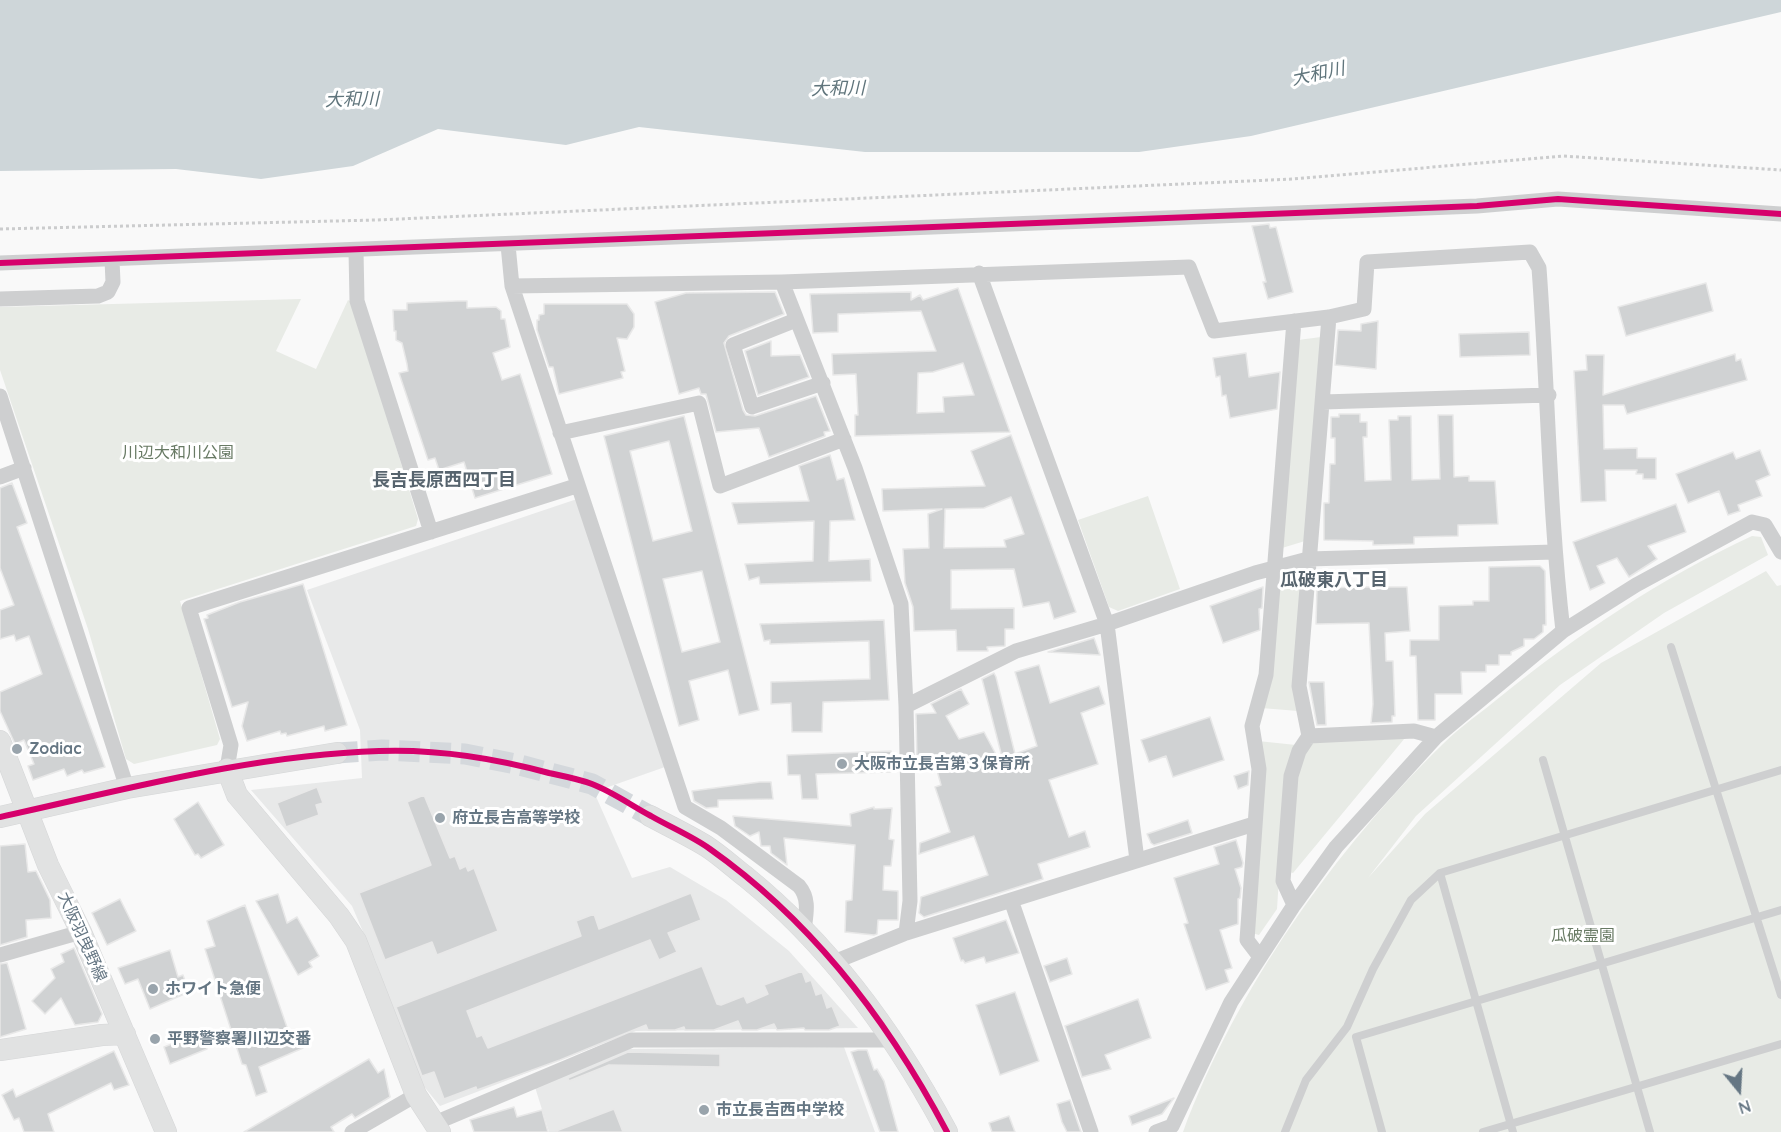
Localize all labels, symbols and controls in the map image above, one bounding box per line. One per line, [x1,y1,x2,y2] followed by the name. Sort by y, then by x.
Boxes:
[1289,58,1347,90] water label: 大和川
[811,78,865,100] water label: 大和川
[325,89,379,111] water label: 大和川
[122,443,234,463] park label: 川辺大和川公園
[372,470,516,492] district label: 長吉長原西四丁目
[1280,570,1388,592] district label: 瓜破東八丁目
[29,739,81,759] place label: Zodiac
[10,742,24,756] marker: Zodiac
[854,754,1030,774] place label: 大阪市立長吉第３保育所
[835,757,849,771] marker: 大阪市立長吉第３保育所
[452,808,580,828] place label: 府立長吉高等学校
[433,811,447,825] marker: 府立長吉高等学校
[54,889,110,985] street label: 大阪羽曳野線
[1551,926,1615,946] park label: 瓜破霊園
[165,979,261,999] place label: ホワイト急便
[146,982,160,996] marker: ホワイト急便
[167,1029,311,1049] place label: 平野警察署川辺交番
[148,1032,162,1046] marker: 平野警察署川辺交番
[1709,1060,1769,1120] north arrow
[1736,1096,1753,1118] text: N
[716,1100,844,1120] place label: 市立長吉西中学校
[697,1103,711,1117] marker: 市立長吉西中学校

